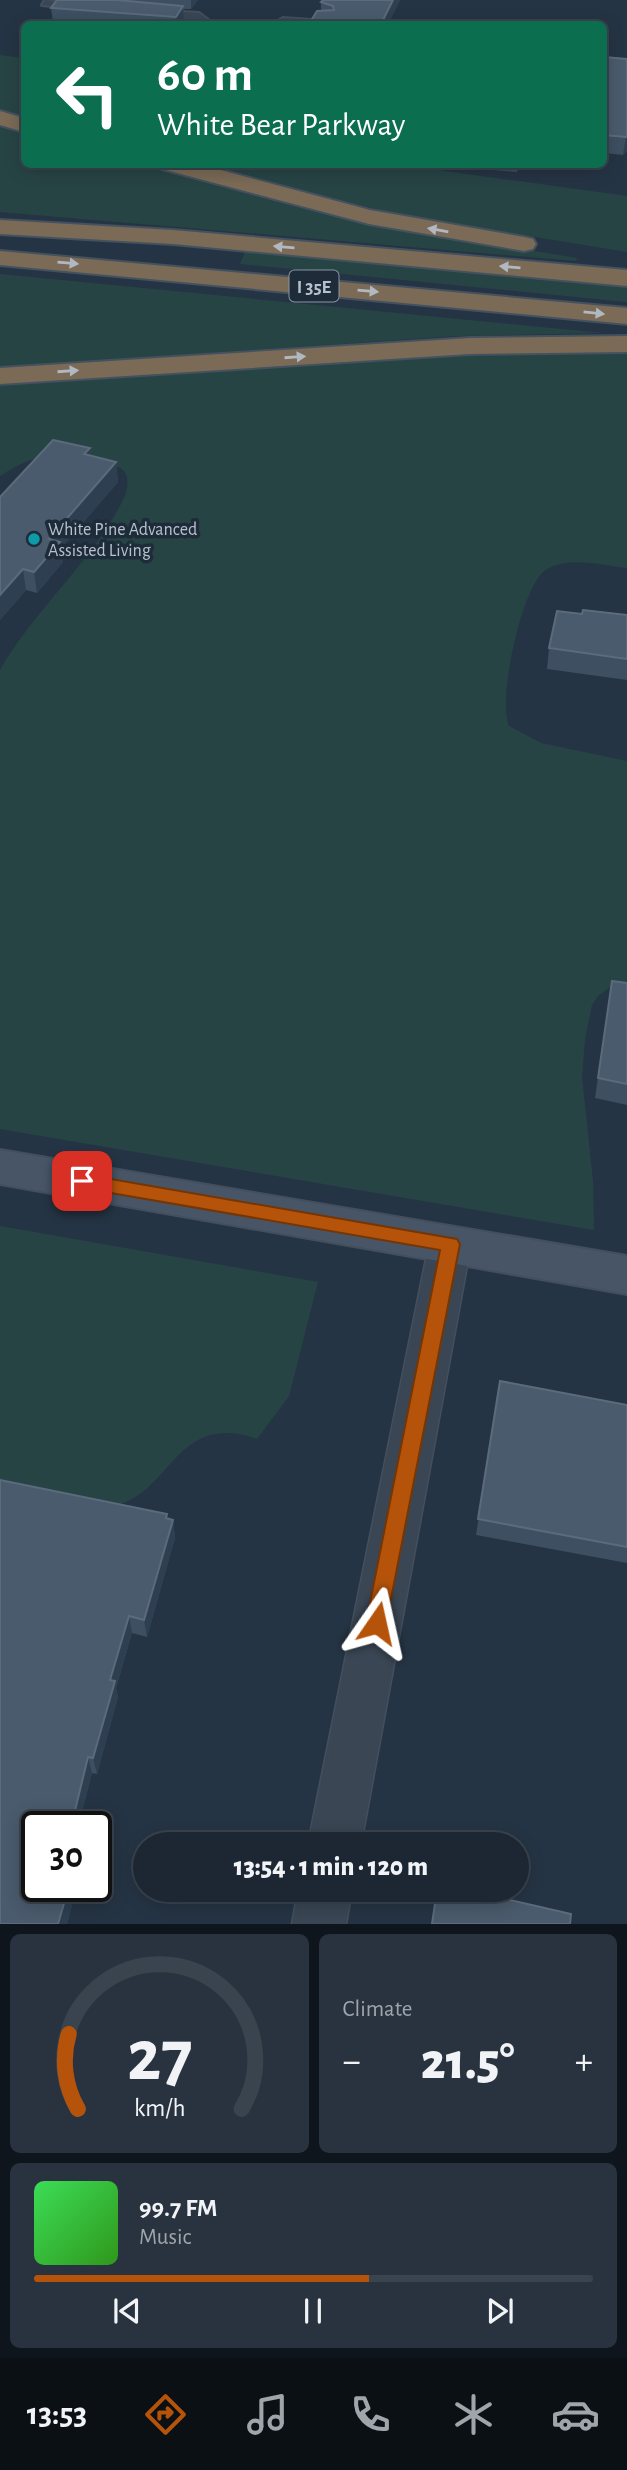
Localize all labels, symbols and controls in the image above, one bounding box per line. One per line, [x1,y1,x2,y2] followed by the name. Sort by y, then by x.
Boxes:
[42,49,133,140] icon: left
[157,51,253,100] text: 60 m
[157,109,405,141] text: White Bear Parkway
[427,224,449,235] one-way arrow
[272,241,294,252] one-way arrow
[57,258,79,269] one-way arrow
[499,261,521,272] one-way arrow
[290,270,338,302] road number: I 35E
[357,286,379,297] one-way arrow
[583,308,605,319] one-way arrow
[284,351,306,362] one-way arrow
[57,366,79,377] one-way arrow
[48,521,197,560] place label: White Pine Advanced Assisted Living
[26,531,42,547] marker: White Pine Advanced Assisted Living
[52,1151,112,1211] pin
[63,1162,101,1200] icon: arrive
[340,1586,414,1660] position arrow
[21,1811,112,1902] speed limit sign: 30
[234,1854,428,1880] text: 13:54 · 1 min · 120 m
[343,1998,412,2021] text: Climate
[126,2022,192,2095] text: 27
[421,2036,515,2088] text: 21.5°
[343,2043,361,2081] text: −
[575,2043,593,2081] text: +
[133,2096,185,2121] text: km/h
[139,2195,218,2221] text: 99.7 FM
[139,2226,191,2249] text: Music
[108,2292,146,2330] icon: previous
[294,2292,332,2330] icon: pause
[481,2292,519,2330] icon: next
[141,2390,190,2439] icon: directions
[243,2390,292,2439] icon: music
[346,2390,395,2439] icon: phone
[449,2390,498,2439] icon: climate
[551,2390,600,2439] icon: car
[27,2398,87,2430] text: 13:53

